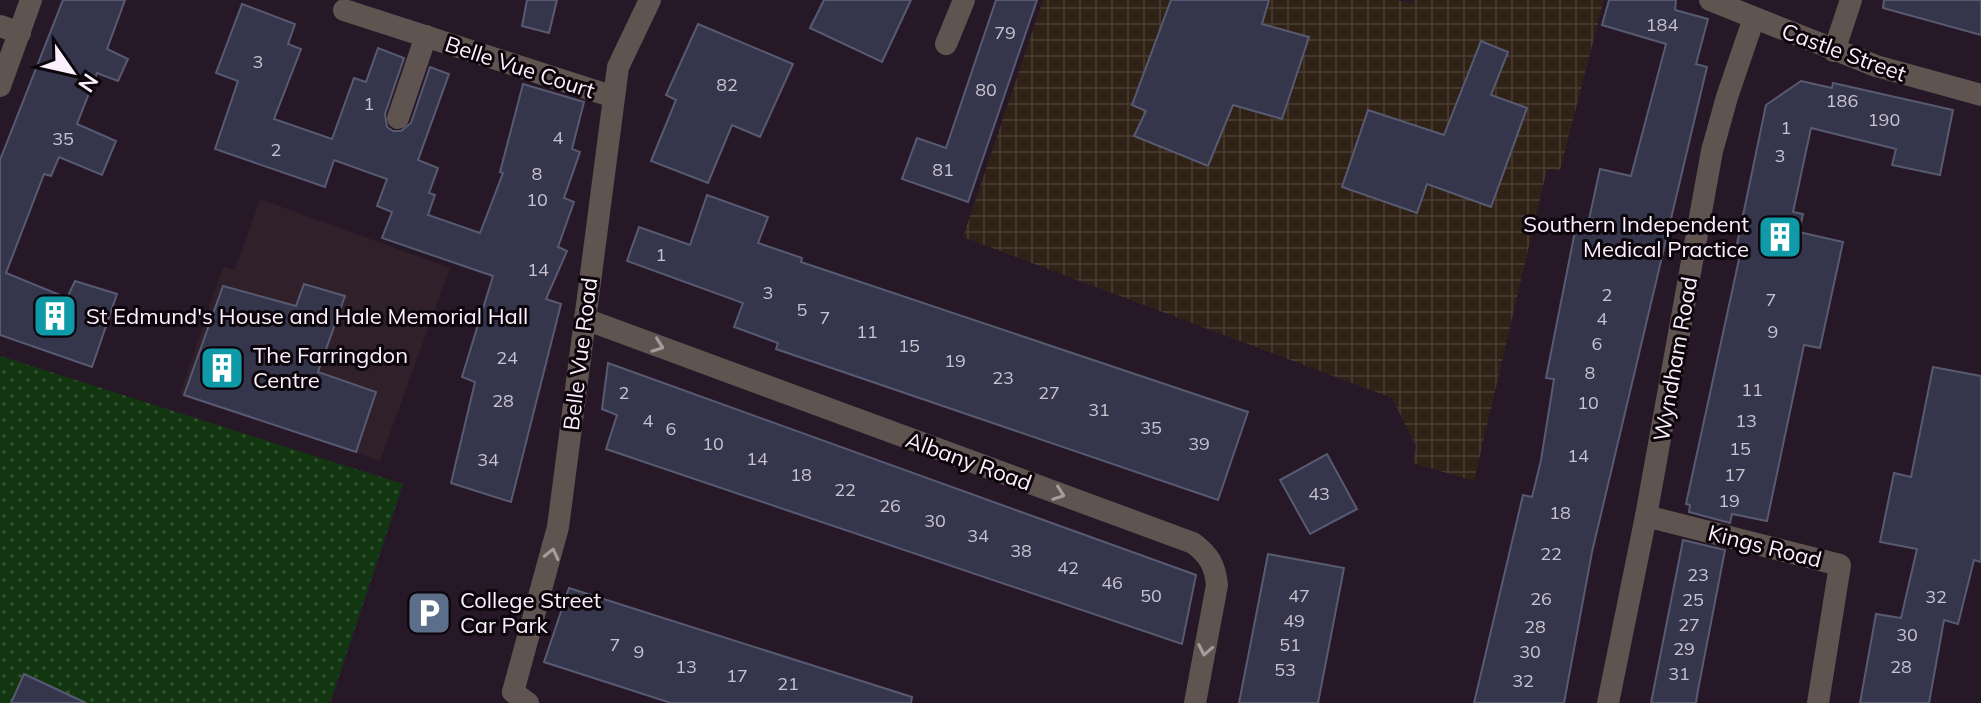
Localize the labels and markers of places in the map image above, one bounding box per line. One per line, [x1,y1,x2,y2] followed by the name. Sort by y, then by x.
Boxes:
[1523,210,1749,263] place label: Southern Independent Medical Practice
[1756,213,1804,261] building icon: Southern Independent Medical Practice
[31,292,79,340] building icon: St Edmund's House and Hale Memorial Hall
[86,302,528,330] place label: St Edmund's House and Hale Memorial Hall
[253,341,408,394] place label: The Farringdon Centre
[198,344,246,392] building icon: The Farringdon Centre
[460,586,601,639] place label: College Street Car Park
[405,589,453,637] parking icon: College Street Car Park

